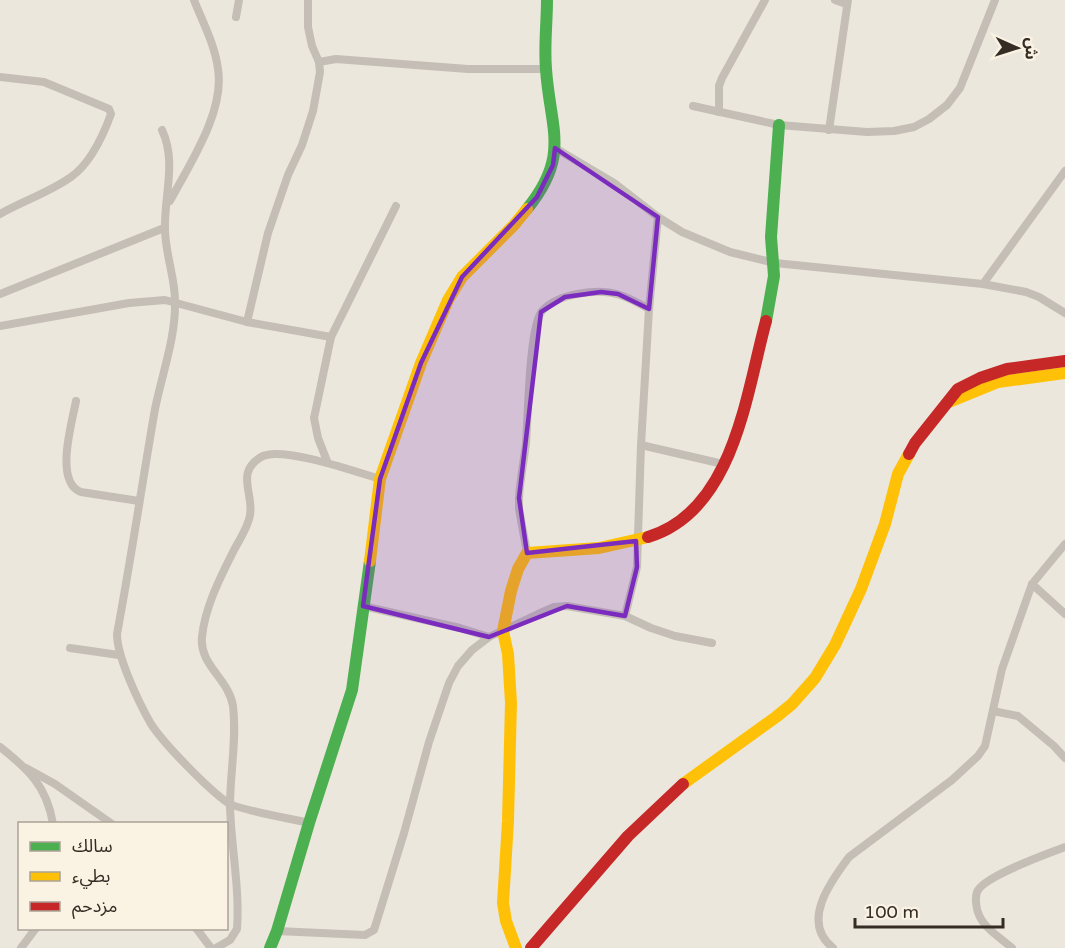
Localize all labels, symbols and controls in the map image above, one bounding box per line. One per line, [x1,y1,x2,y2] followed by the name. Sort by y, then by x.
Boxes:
[987,18,1047,78] north arrow
[1020,37,1042,60] text: ش
[18,822,228,930] legend
[72,835,113,857] text: سالك
[72,865,110,889] text: بطيء
[855,891,1004,929] scale bar
[72,895,117,919] text: مزدحم
[864,901,919,923] text: 100 m

